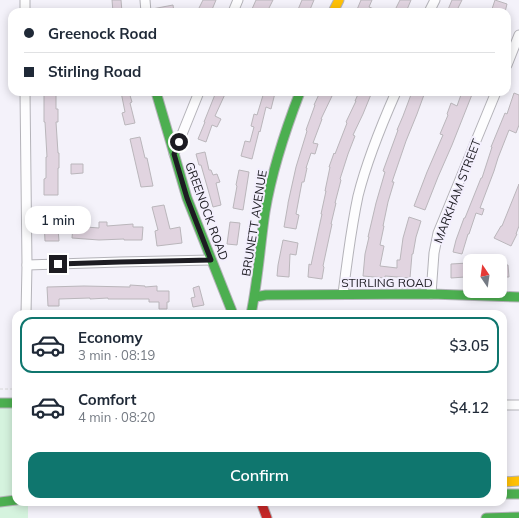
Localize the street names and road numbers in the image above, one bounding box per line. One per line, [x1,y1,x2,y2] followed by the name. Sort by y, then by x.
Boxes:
[430,136,484,245] street label: MARKHAM STREET
[182,160,232,262] street label: GREENOCK ROAD
[238,169,270,277] street label: BRUNETT AVENUE
[341,275,433,290] street label: STIRLING ROAD

